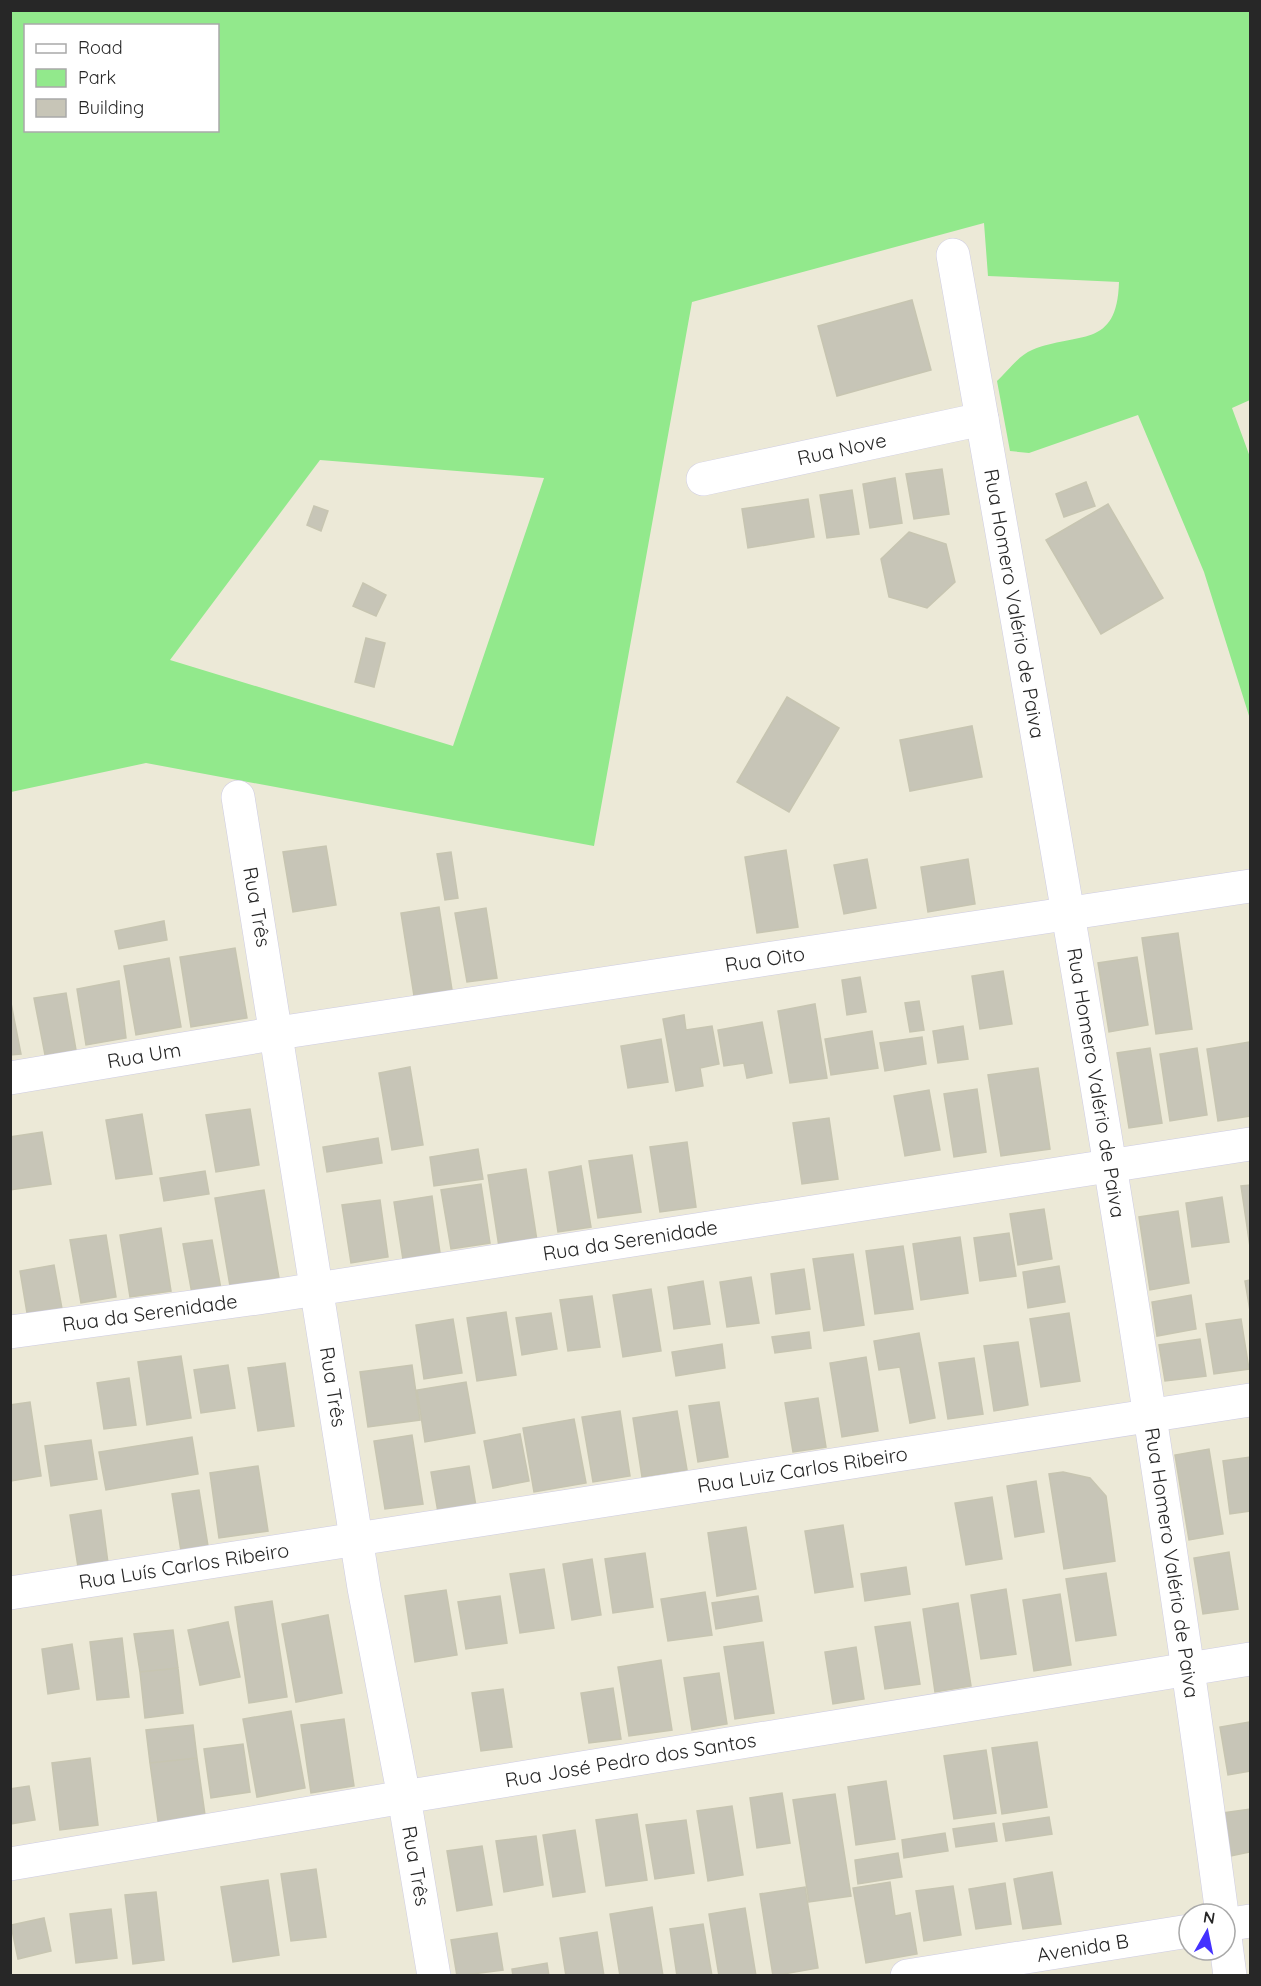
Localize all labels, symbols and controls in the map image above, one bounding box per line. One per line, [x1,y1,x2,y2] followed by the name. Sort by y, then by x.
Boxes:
[24,24,219,132] legend
[78,36,123,59] text: Road
[78,66,116,89] text: Park
[78,96,144,119] text: Building
[795,427,889,470] street label: Rua Nove
[979,467,1051,740] street label: Rua Homero Valério de Paiva
[238,865,277,949] street label: Rua Três
[723,941,806,977] street label: Rua Oito
[1062,946,1131,1219] street label: Rua Homero Valério de Paiva
[105,1036,183,1073] street label: Rua Um
[541,1214,719,1266] street label: Rua da Serenidade
[60,1288,239,1337] street label: Rua da Serenidade
[315,1345,352,1429] street label: Rua Três
[1140,1426,1205,1700] street label: Rua Homero Valério de Paiva
[695,1440,909,1498] street label: Rua Luiz Carlos Ribeiro
[77,1537,291,1594] street label: Rua Luís Carlos Ribeiro
[503,1727,758,1792] street label: Rua José Pedro dos Santos
[397,1824,436,1908] street label: Rua Três
[1177,1902,1237,1962] north arrow
[1202,1906,1217,1928] text: N
[1035,1928,1130,1967] street label: Avenida B

